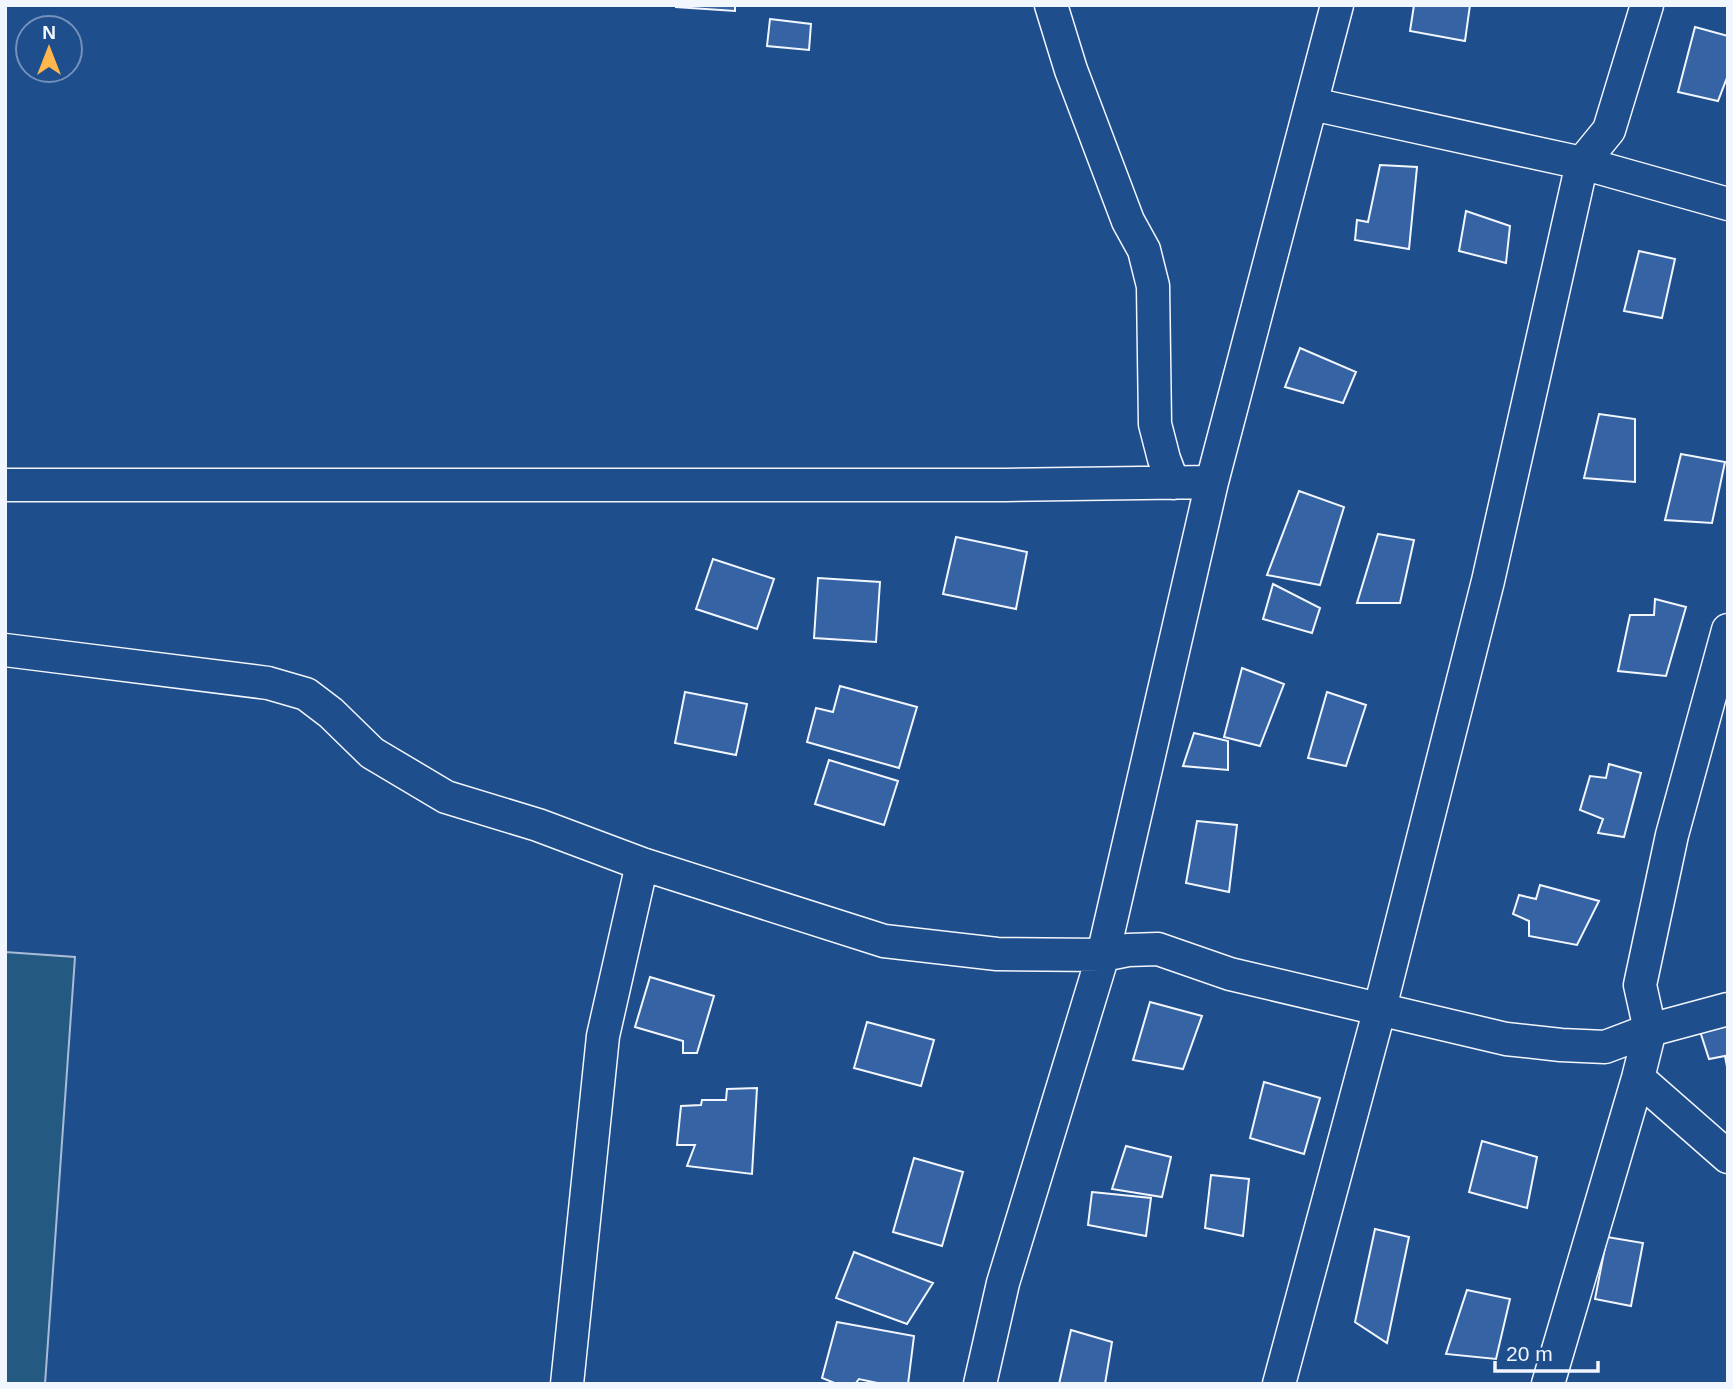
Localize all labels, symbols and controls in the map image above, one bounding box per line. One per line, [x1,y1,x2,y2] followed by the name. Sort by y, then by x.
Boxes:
[14,14,84,84] north arrow
[42,22,56,43] text: N
[1495,1330,1598,1374] scale bar
[1506,1342,1553,1365] text: 20 m

